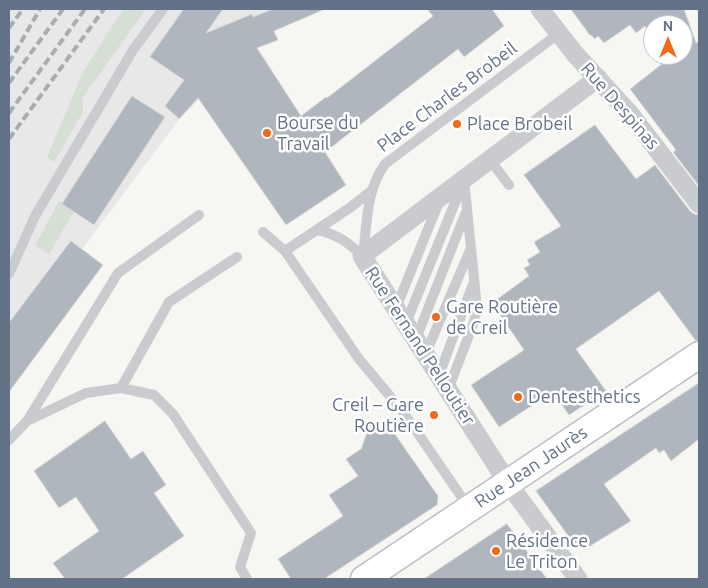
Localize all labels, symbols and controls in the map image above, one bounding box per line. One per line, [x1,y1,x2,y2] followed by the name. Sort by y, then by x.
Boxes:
[643,15,693,65] north arrow
[663,18,673,34] text: N
[373,37,521,157] street label: Place Charles Brobeil
[576,58,664,154] street label: Rue Despinas
[277,112,359,154] place label: Bourse du Travail
[467,113,572,135] place label: Place Brobeil
[451,118,463,130] marker: Place Brobeil
[261,127,273,139] marker: Bourse du Travail
[361,263,479,429] street label: Rue Fernand Pelloutier
[446,296,558,338] place label: Gare Routière de Creil
[430,311,442,323] marker: Gare Routière de Creil
[528,386,641,408] place label: Dentesthetics
[512,391,524,403] marker: Dentesthetics
[332,394,424,436] place label: Creil – Gare Routière
[428,409,440,421] marker: Creil – Gare Routière
[471,421,591,513] street label: Rue Jean Jaurès
[506,530,588,572] place label: Résidence Le Triton
[490,545,502,557] marker: Résidence Le Triton

